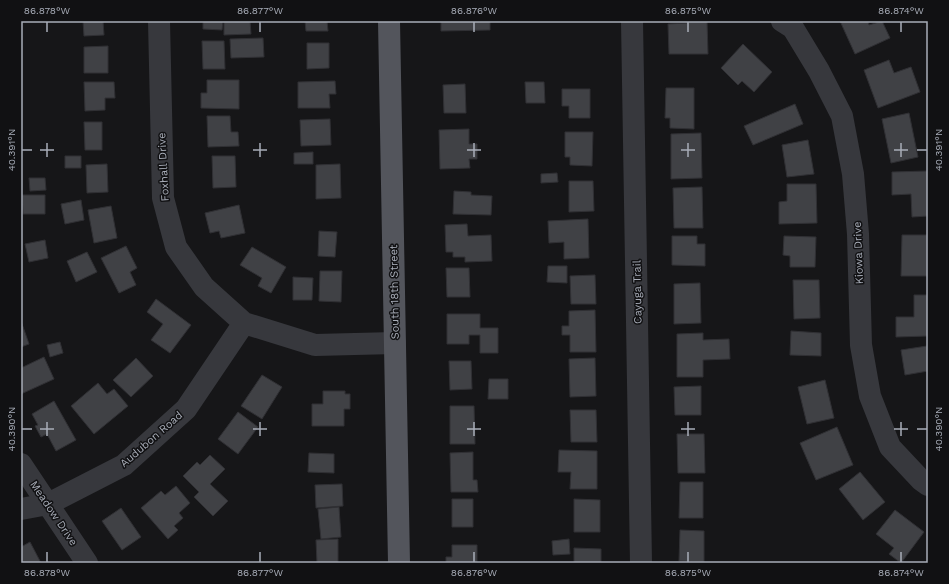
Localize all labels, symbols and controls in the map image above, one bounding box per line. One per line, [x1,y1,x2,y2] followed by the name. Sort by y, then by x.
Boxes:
[24,5,71,16] text: 86.878°W
[237,5,283,16] text: 86.877°W
[451,5,498,16] text: 86.876°W
[665,5,712,16] text: 86.875°W
[878,5,924,16] text: 86.874°W
[6,129,17,171] text: 40.391°N
[933,129,944,171] text: 40.391°N
[155,132,172,202] street label: Foxhall Drive
[851,221,866,285] street label: Kiowa Drive
[387,244,402,339] street label: South 18th Street
[630,259,645,324] street label: Cayuga Trail
[6,407,17,451] text: 40.390°N
[933,407,944,451] text: 40.390°N
[117,409,185,470] street label: Audubon Road
[27,478,80,548] street label: Meadow Drive
[24,567,71,578] text: 86.878°W
[237,567,283,578] text: 86.877°W
[451,567,498,578] text: 86.876°W
[665,567,712,578] text: 86.875°W
[878,567,924,578] text: 86.874°W

